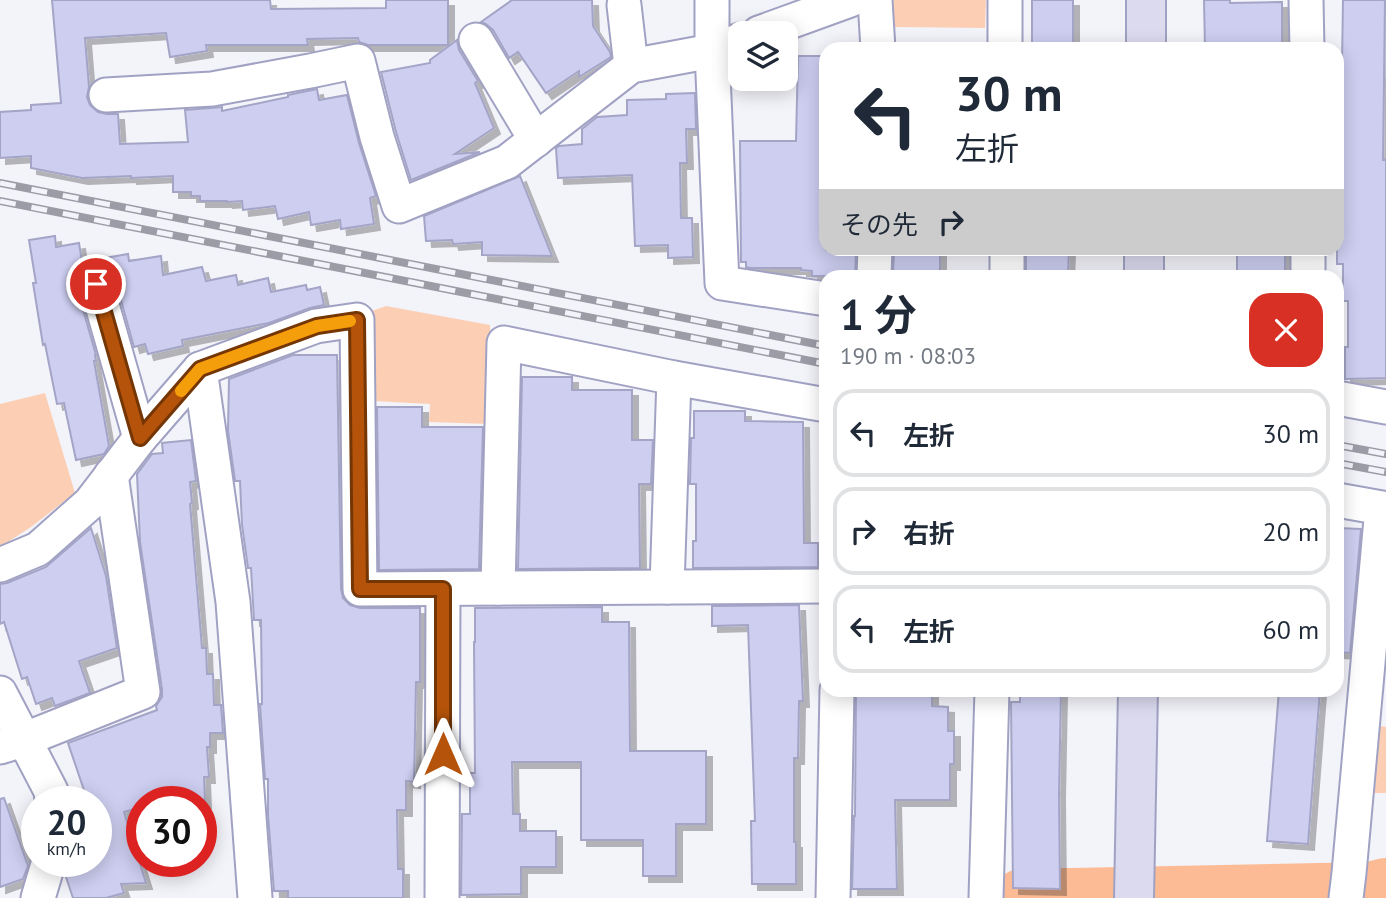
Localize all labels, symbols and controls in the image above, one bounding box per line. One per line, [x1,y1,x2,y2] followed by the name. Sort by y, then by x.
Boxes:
[728,21,798,91] map controls
[728,21,798,91] button: layers
[955,61,1062,125] text: 30 m
[840,70,931,161] icon: left
[955,127,1019,169] text: 左折
[932,203,970,241] icon: right
[840,208,918,241] text: その先
[66,254,126,314] pin
[77,265,115,303] icon: arrive
[840,287,916,342] text: 1 分
[1249,293,1323,367] button: close
[840,341,976,370] text: 190 m · 08:03
[844,414,882,452] icon: left
[1263,417,1319,450] text: 30 m
[903,419,955,452] text: 左折
[844,512,882,550] icon: right
[1263,515,1319,548] text: 20 m
[903,517,955,550] text: 右折
[844,610,882,648] icon: left
[1263,613,1319,646] text: 60 m
[903,615,955,648] text: 左折
[406,717,480,791] position arrow
[126,786,217,877] speed limit sign: 30
[47,799,86,845] text: 20
[47,837,86,860] text: km/h

